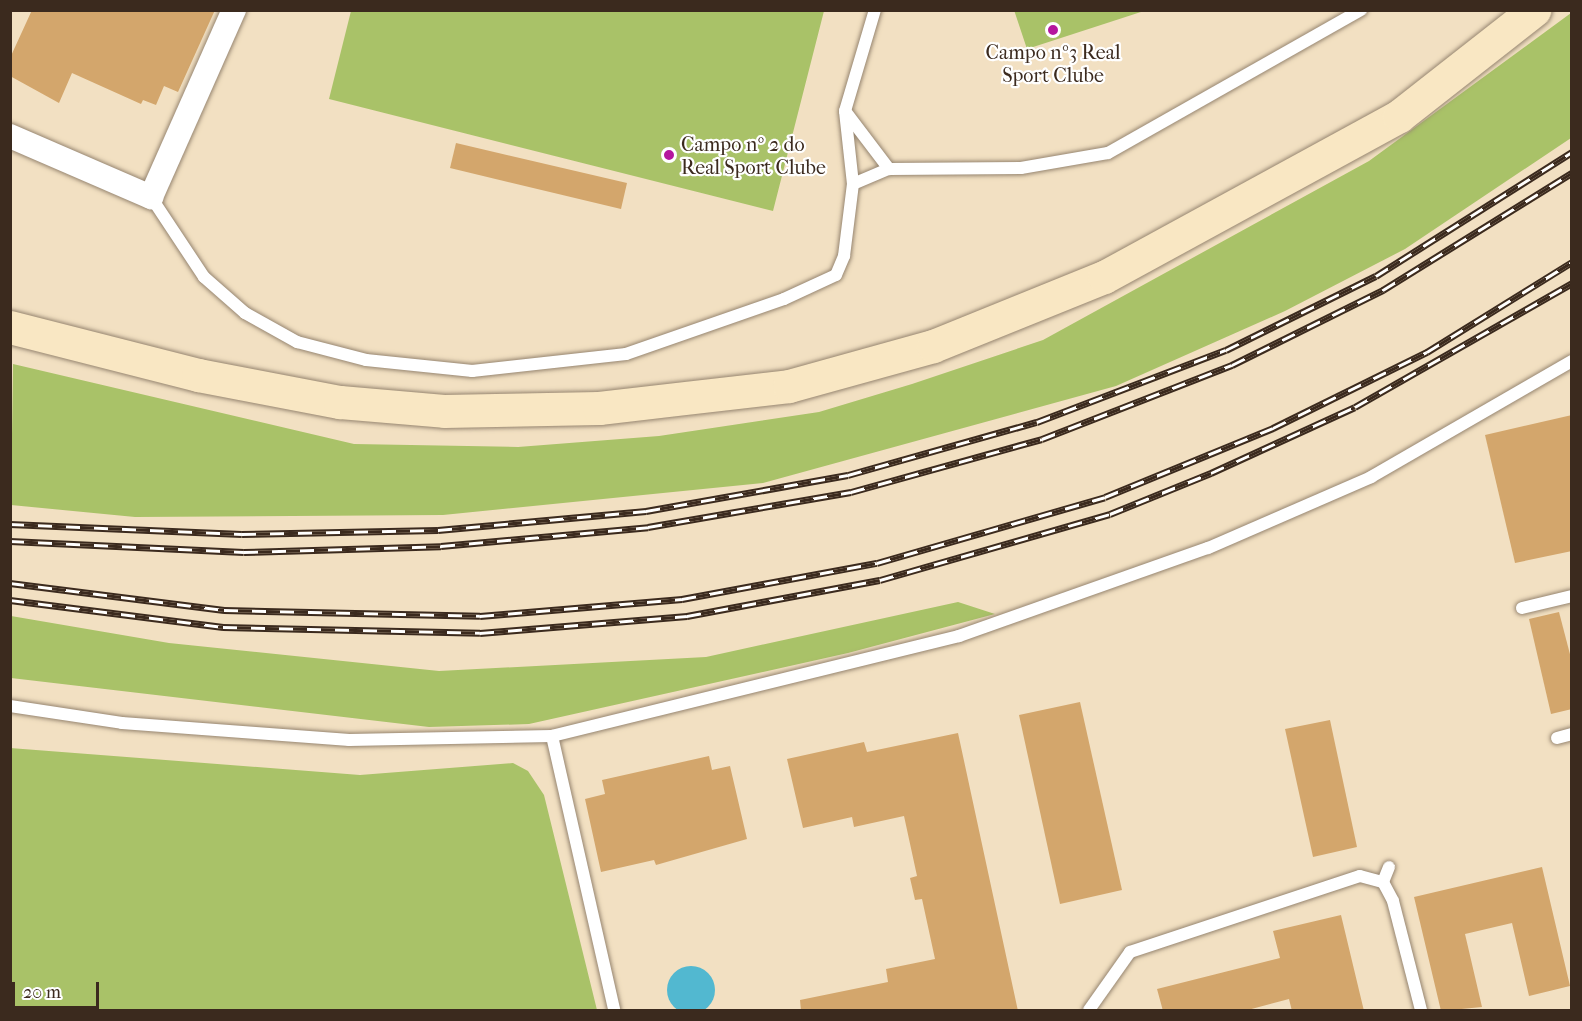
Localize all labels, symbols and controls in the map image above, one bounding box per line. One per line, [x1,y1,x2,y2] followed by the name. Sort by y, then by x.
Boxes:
[1046,23,1060,37] marker: Campo nº3 Real Sport Clube
[985,40,1121,87] place label: Campo nº3 Real Sport Clube
[681,132,826,179] place label: Campo nº 2 do Real Sport Clube
[662,148,676,162] marker: Campo nº 2 do Real Sport Clube
[15,970,102,1008] scale bar
[23,982,61,1003] text: 20 m

